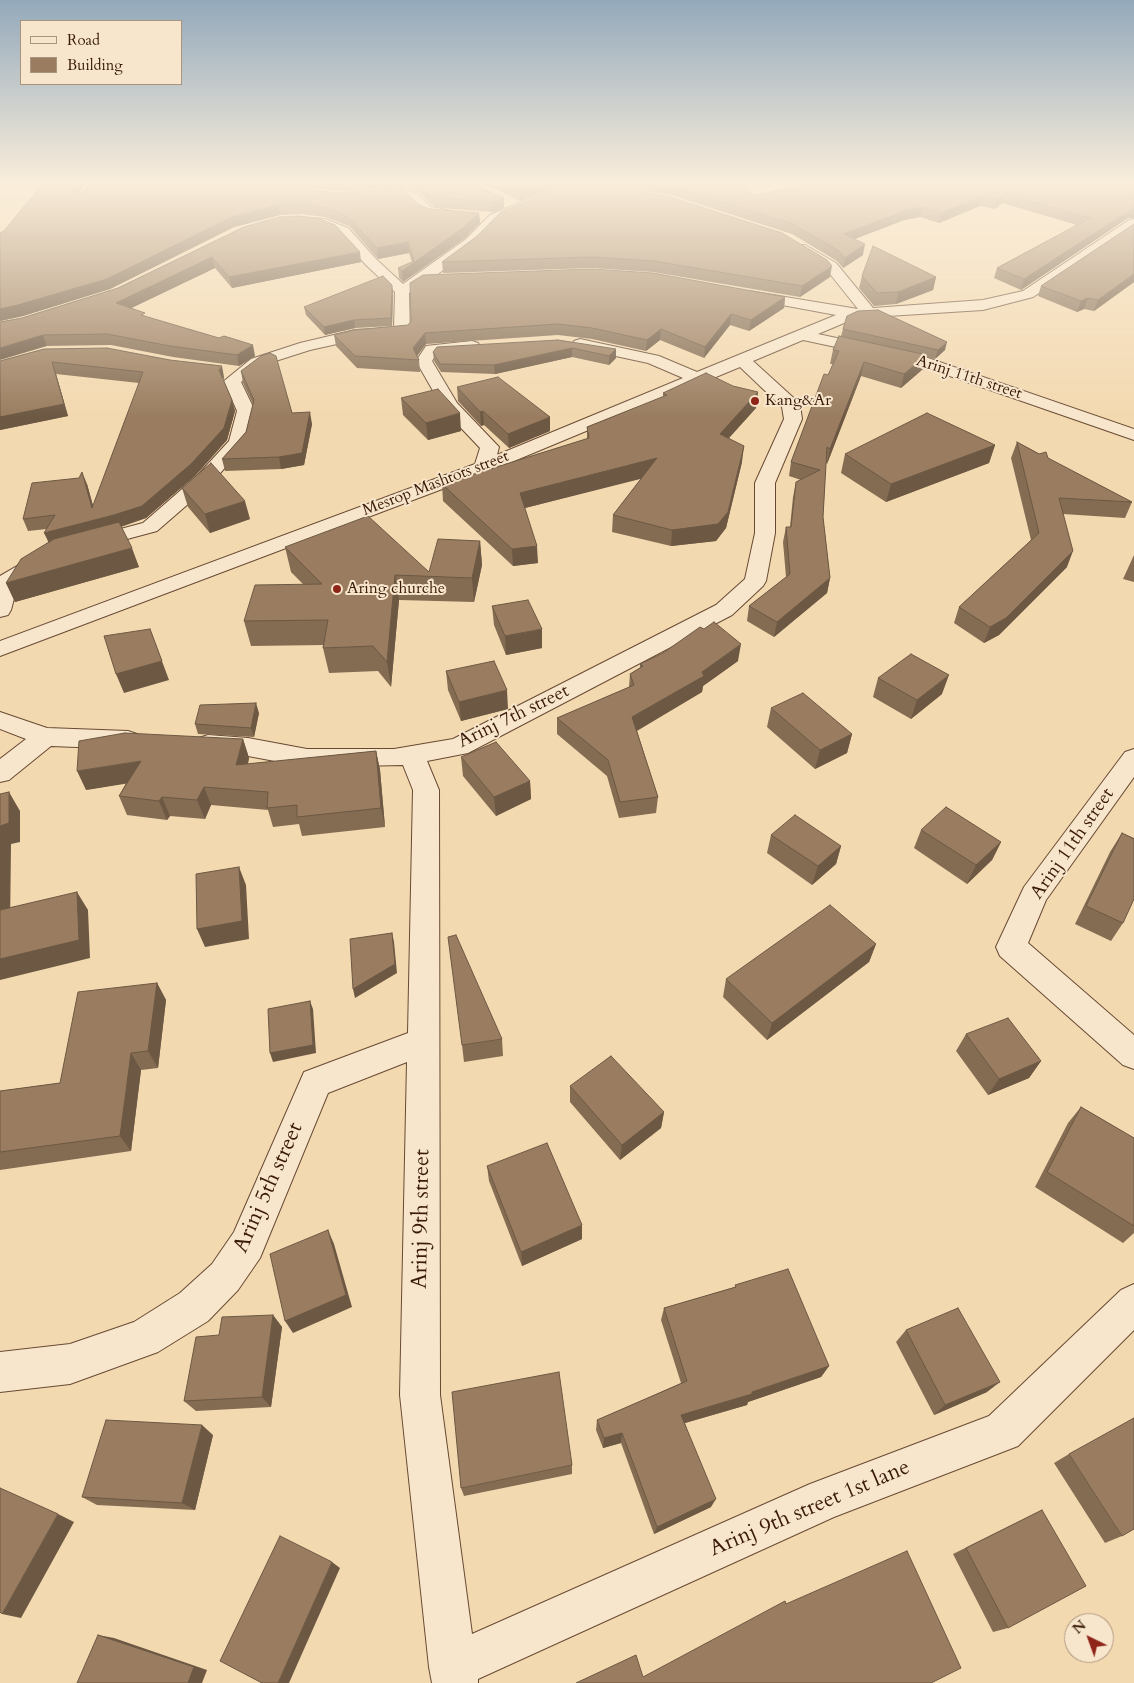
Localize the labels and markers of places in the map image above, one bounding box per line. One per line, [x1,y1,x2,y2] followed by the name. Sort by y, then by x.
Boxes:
[765,391,831,411] place label: Kang&Ar
[749,395,761,407] marker: Kang&Ar
[347,579,445,599] place label: Aring churche
[331,583,343,595] marker: Aring churche

